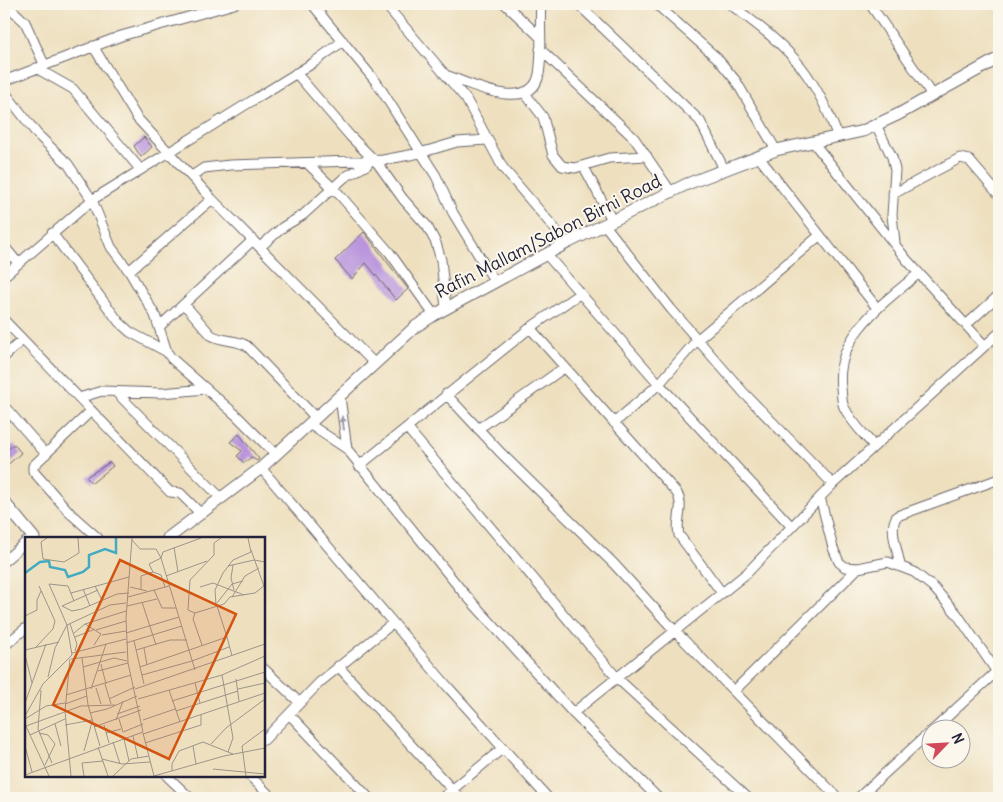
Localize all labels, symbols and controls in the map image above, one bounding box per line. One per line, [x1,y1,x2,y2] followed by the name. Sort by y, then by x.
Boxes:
[431,169,665,303] street label: Rafin Mallam/Sabon Birni Road
[339,414,347,430] one-way arrow
[25,537,265,777] inset map
[920,720,970,770] north arrow
[948,730,968,747] text: N

